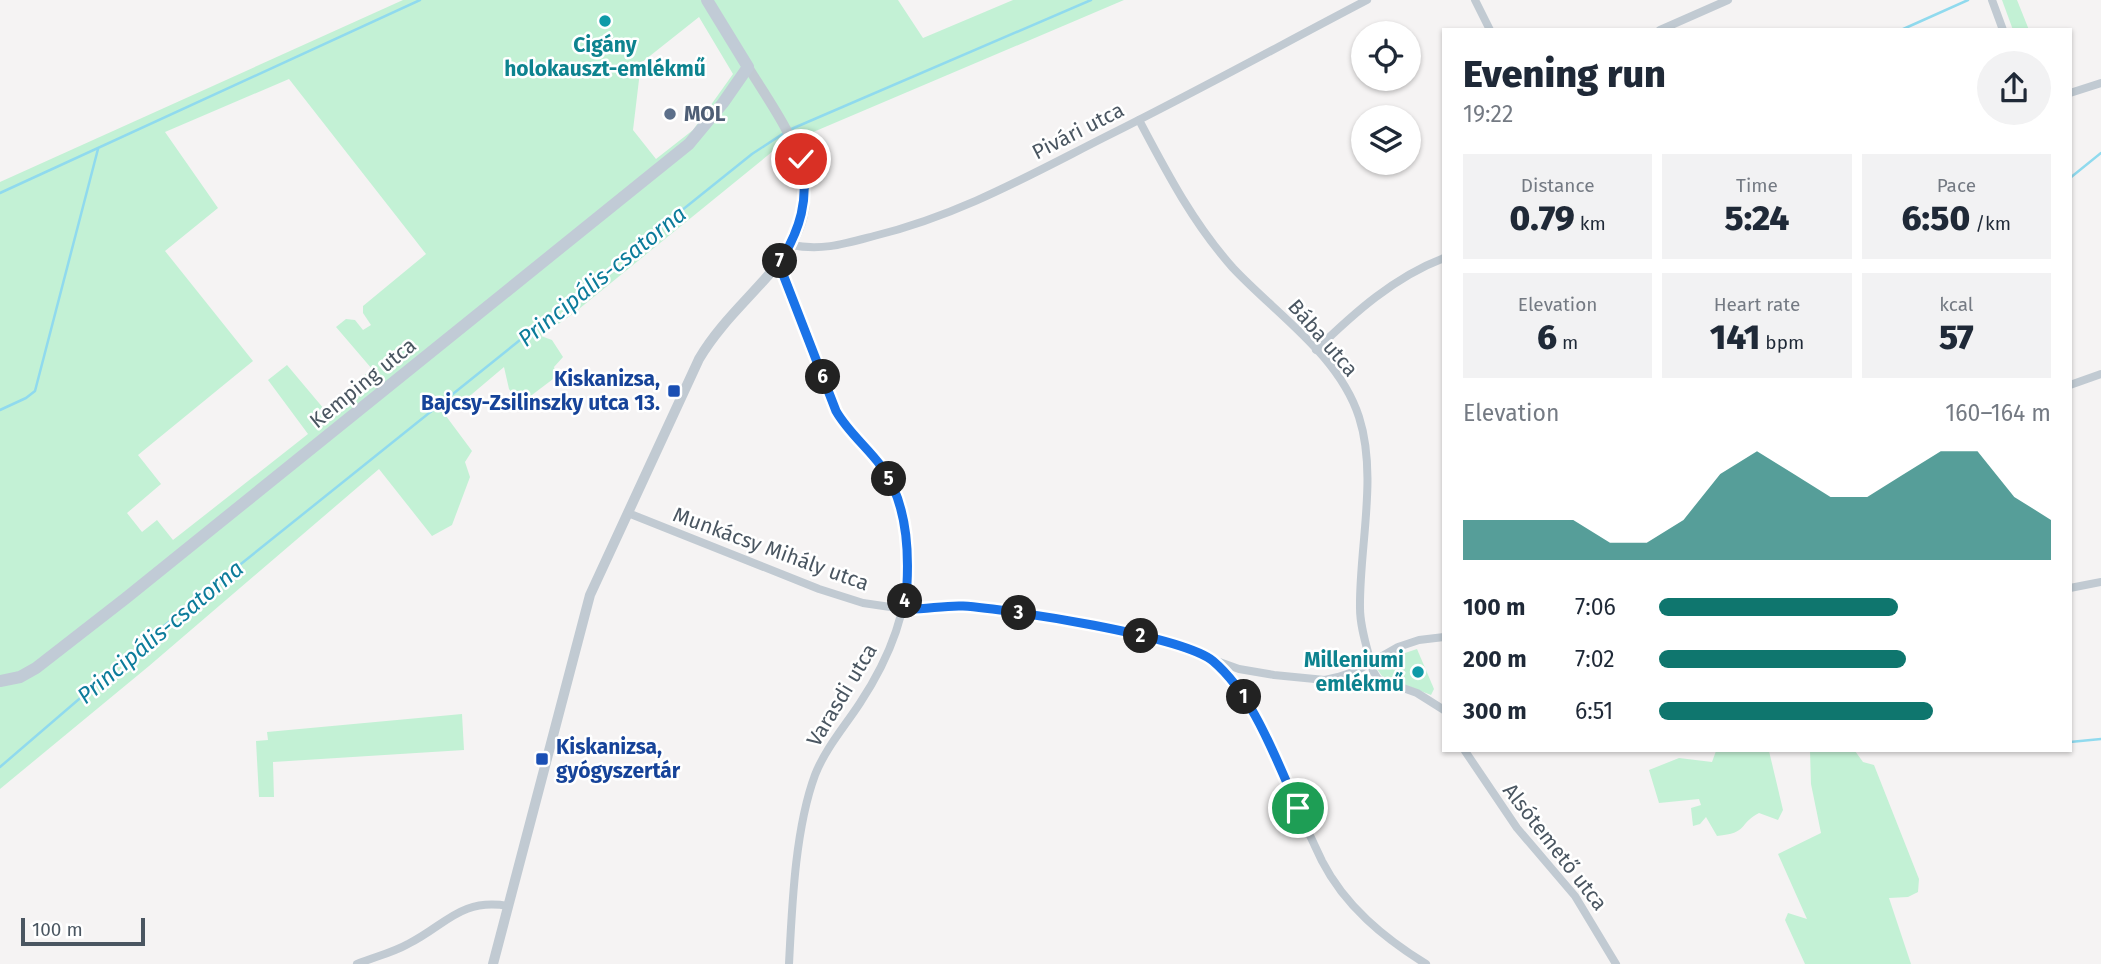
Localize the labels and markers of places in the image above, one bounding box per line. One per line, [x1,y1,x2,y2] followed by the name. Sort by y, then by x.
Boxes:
[597,13,613,29] marker: Cigány holokauszt-emlékmű
[504,32,706,82] place label: Cigány holokauszt-emlékmű
[684,101,726,127] place label: MOL
[662,106,678,122] marker: MOL
[771,129,831,189] pin
[762,244,798,278] pin: 7
[806,360,840,394] pin: 6
[421,366,660,416] place label: Kiskanizsa, Bajcsy-Zsilinszky utca 13.
[666,383,682,399] marker: Kiskanizsa, Bajcsy-Zsilinszky utca 13.
[872,462,906,496] pin: 5
[888,584,922,618] pin: 4
[1002,596,1036,630] pin: 3
[1124,618,1158,654] pin: 2
[1304,647,1404,697] place label: Milleniumi emlékmű
[1410,664,1426,680] marker: Milleniumi emlékmű
[1226,680,1262,714] pin: 1
[556,734,681,784] place label: Kiskanizsa, gyógyszertár
[534,751,550,767] marker: Kiskanizsa, gyógyszertár
[1268,778,1328,838] pin

